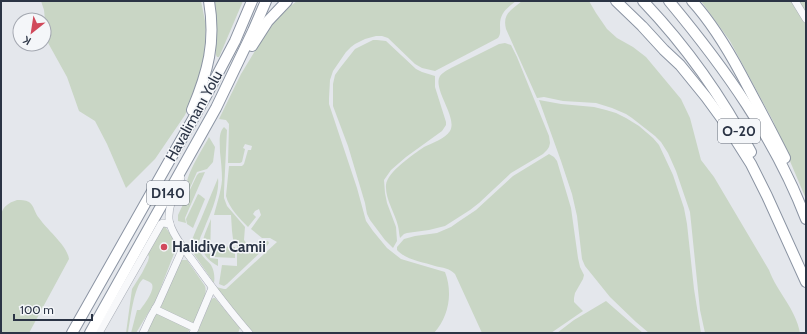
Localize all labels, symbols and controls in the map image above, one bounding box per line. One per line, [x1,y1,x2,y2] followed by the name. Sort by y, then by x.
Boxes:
[12,12,52,52] north arrow
[20,33,33,48] text: K
[162,68,226,164] street label: Havalimanı Yolu
[718,119,760,143] road number: O-20
[147,181,189,205] road number: D140
[172,238,266,256] place label: Halidiye Camii
[159,242,169,252] marker: Halidiye Camii
[14,296,92,322] scale bar
[20,302,54,317] text: 100 m

